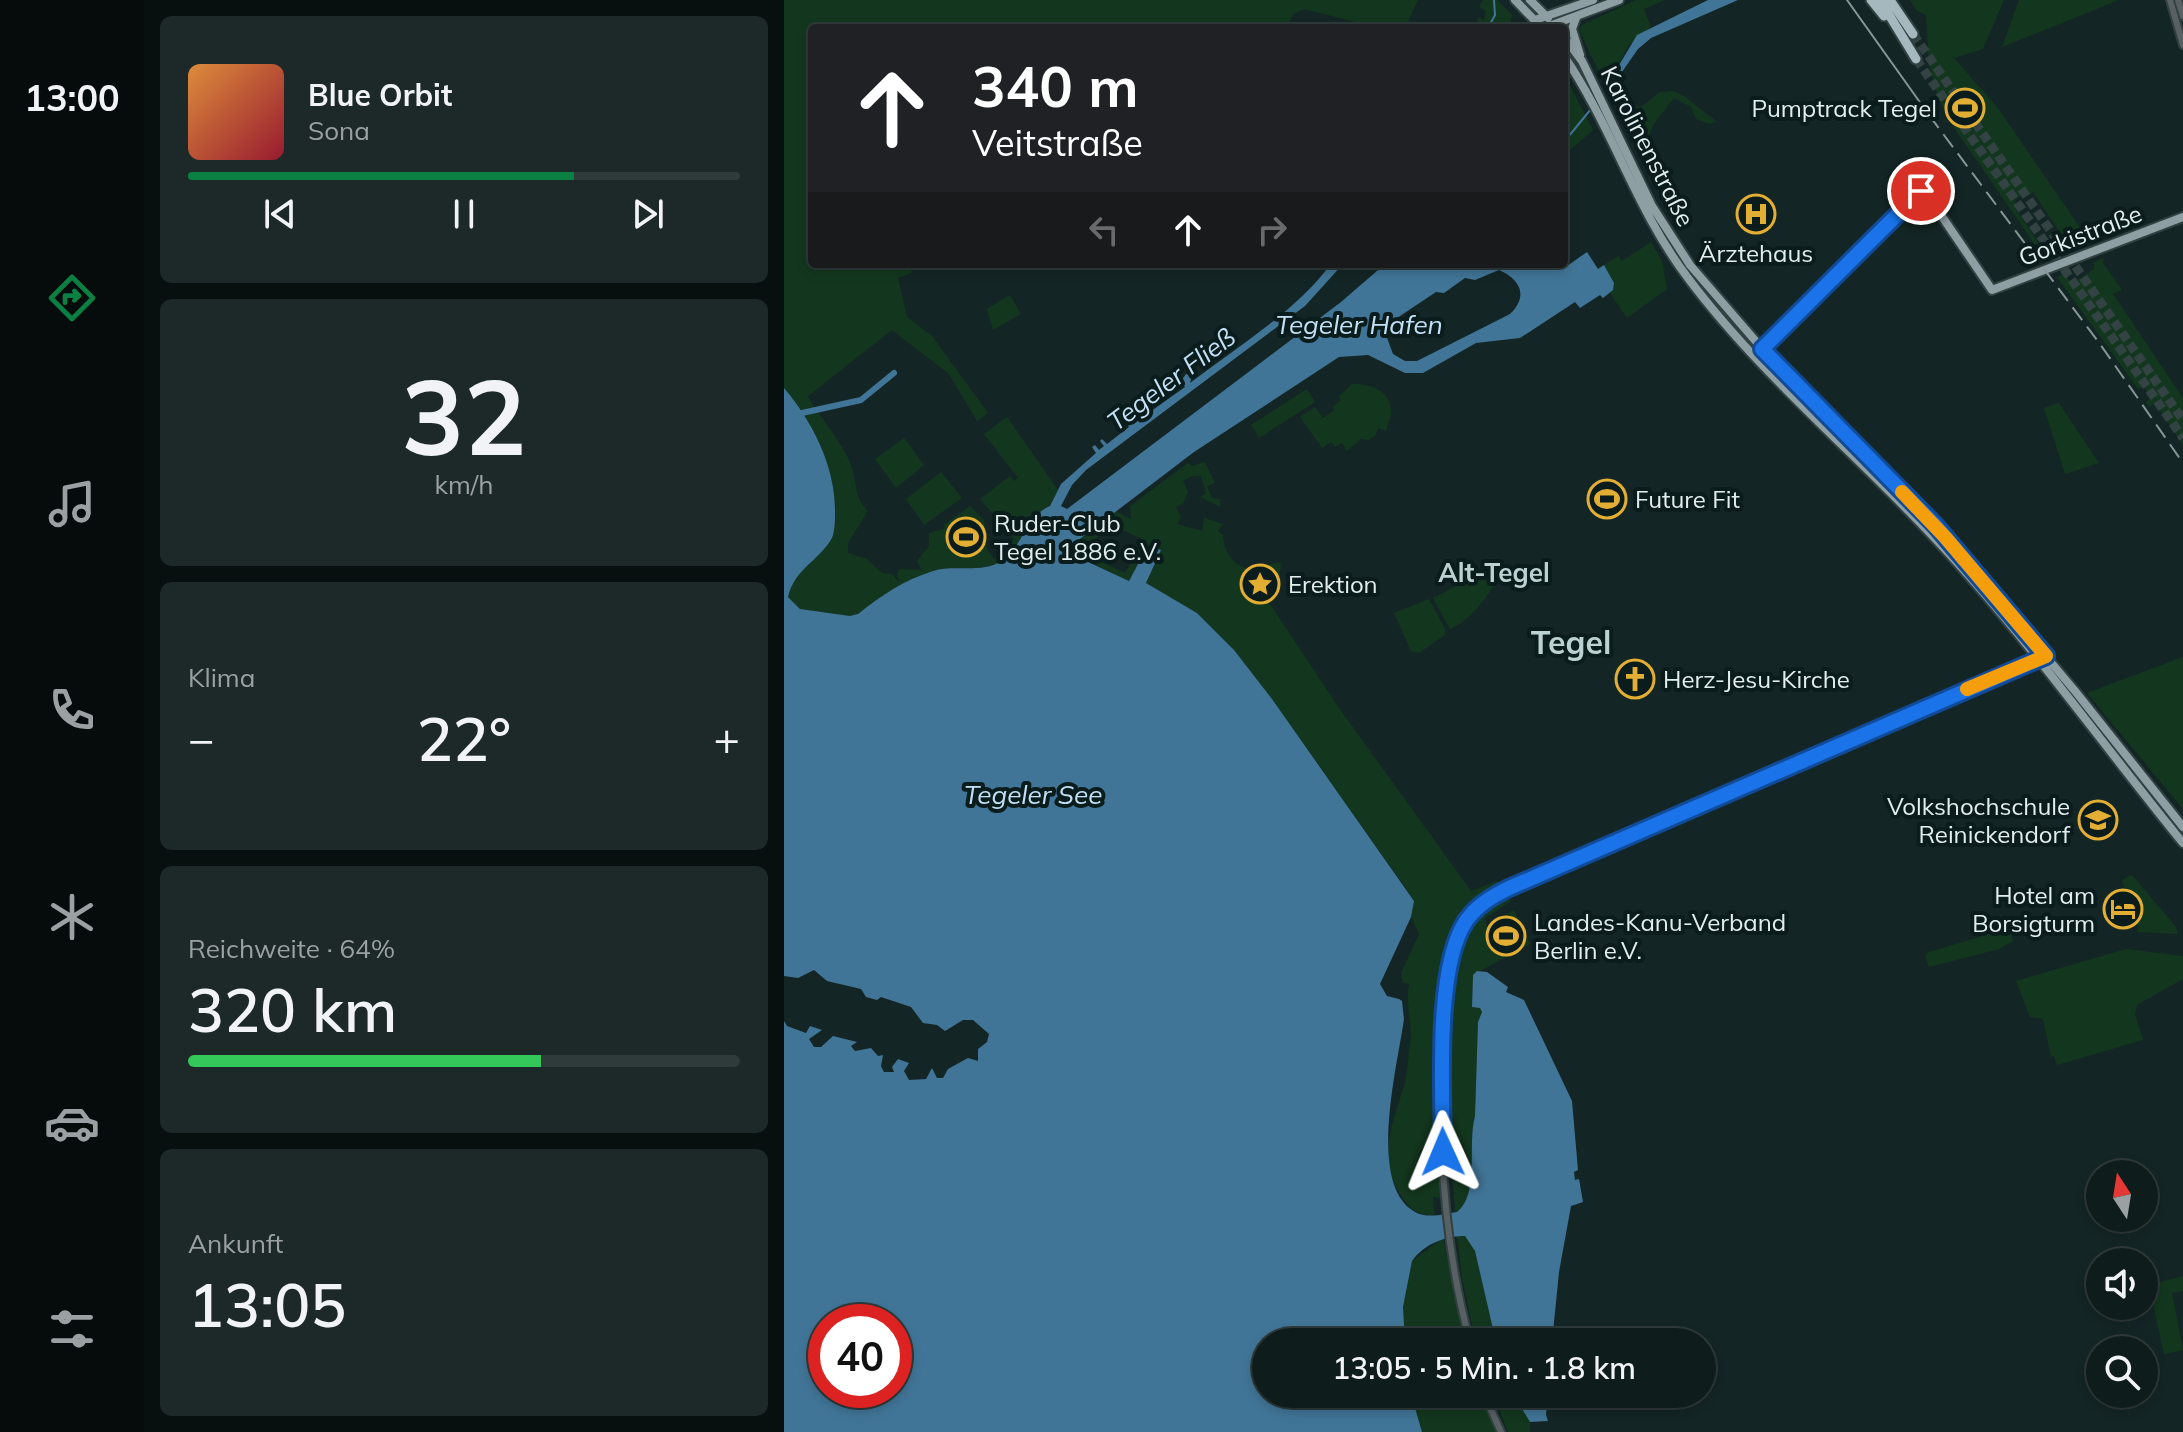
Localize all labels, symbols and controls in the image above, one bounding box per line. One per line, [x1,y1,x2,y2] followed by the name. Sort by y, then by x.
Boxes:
[972,51,1139,121] text: 340 m
[840,56,944,160] icon: ahead
[1595,61,1701,231] street label: Karolinenstraße
[24,75,120,120] text: 13:00
[308,76,452,114] text: Blue Orbit
[1944,87,1986,129] sports icon: Pumptrack Tegel
[1751,93,1937,123] place label: Pumptrack Tegel
[308,114,370,147] text: Sona
[972,120,1143,165] text: Veitstraße
[1887,157,1955,225] pin
[1899,169,1943,213] icon: arrive
[258,192,302,236] icon: previous
[442,192,486,236] icon: pause
[626,192,670,236] icon: next
[1735,193,1777,235] hospital icon: Ärztehaus
[2014,198,2146,272] street label: Gorkistraße
[1082,208,1126,252] icon: left
[1166,208,1210,252] icon: ahead
[1250,208,1294,252] icon: right
[1699,238,1813,268] place label: Ärztehaus
[44,270,100,326] icon: directions
[1275,308,1443,341] water label: Tegeler Hafen
[1100,320,1242,438] water label: Tegeler Fließ
[402,350,526,481] text: 32
[435,468,493,501] text: km/h
[44,476,100,532] icon: music
[1586,478,1628,520] sports icon: Future Fit
[1635,484,1740,514] place label: Future Fit
[994,508,1161,566] place label: Ruder-Club Tegel 1886 e.V.
[945,516,987,558] sports icon: Ruder-Club Tegel 1886 e.V.
[1438,556,1550,589] district label: Alt-Tegel
[1239,563,1281,605] place icon: Erektion
[1288,569,1378,599] place label: Erektion
[1531,622,1611,662] district label: Tegel
[1614,658,1656,700] church icon: Herz-Jesu-Kirche
[188,661,255,694] text: Klima
[1663,664,1850,694] place label: Herz-Jesu-Kirche
[44,682,100,738] icon: phone
[417,701,511,776] text: 22°
[188,711,214,766] text: −
[714,711,740,766] text: +
[964,778,1102,811] water label: Tegeler See
[1887,791,2071,849] place label: Volkshochschule Reinickendorf
[2077,799,2119,841] school or university icon: Volkshochschule Reinickendorf
[1972,880,2095,938] place label: Hotel am Borsigturm
[2102,888,2144,930] hotel icon: Hotel am Borsigturm
[44,889,100,945] icon: climate
[1534,907,1786,965] place label: Landes-Kanu-Verband Berlin e.V.
[1485,915,1527,957] sports icon: Landes-Kanu-Verband Berlin e.V.
[188,932,395,965] text: Reichweite · 64%
[188,972,397,1047] text: 320 km
[44,1095,100,1151] icon: car
[1401,1110,1485,1194] position arrow
[2086,1160,2158,1232] north arrow
[2086,1160,2158,1408] map controls
[188,1227,283,1260] text: Ankunft
[2086,1248,2158,1320] button: sound
[188,1267,346,1342] text: 13:05
[44,1301,100,1357] icon: filters
[808,1304,912,1408] speed limit sign: 40
[2086,1336,2158,1408] button: search
[1332,1349,1636,1387] text: 13:05 · 5 Min. · 1.8 km

